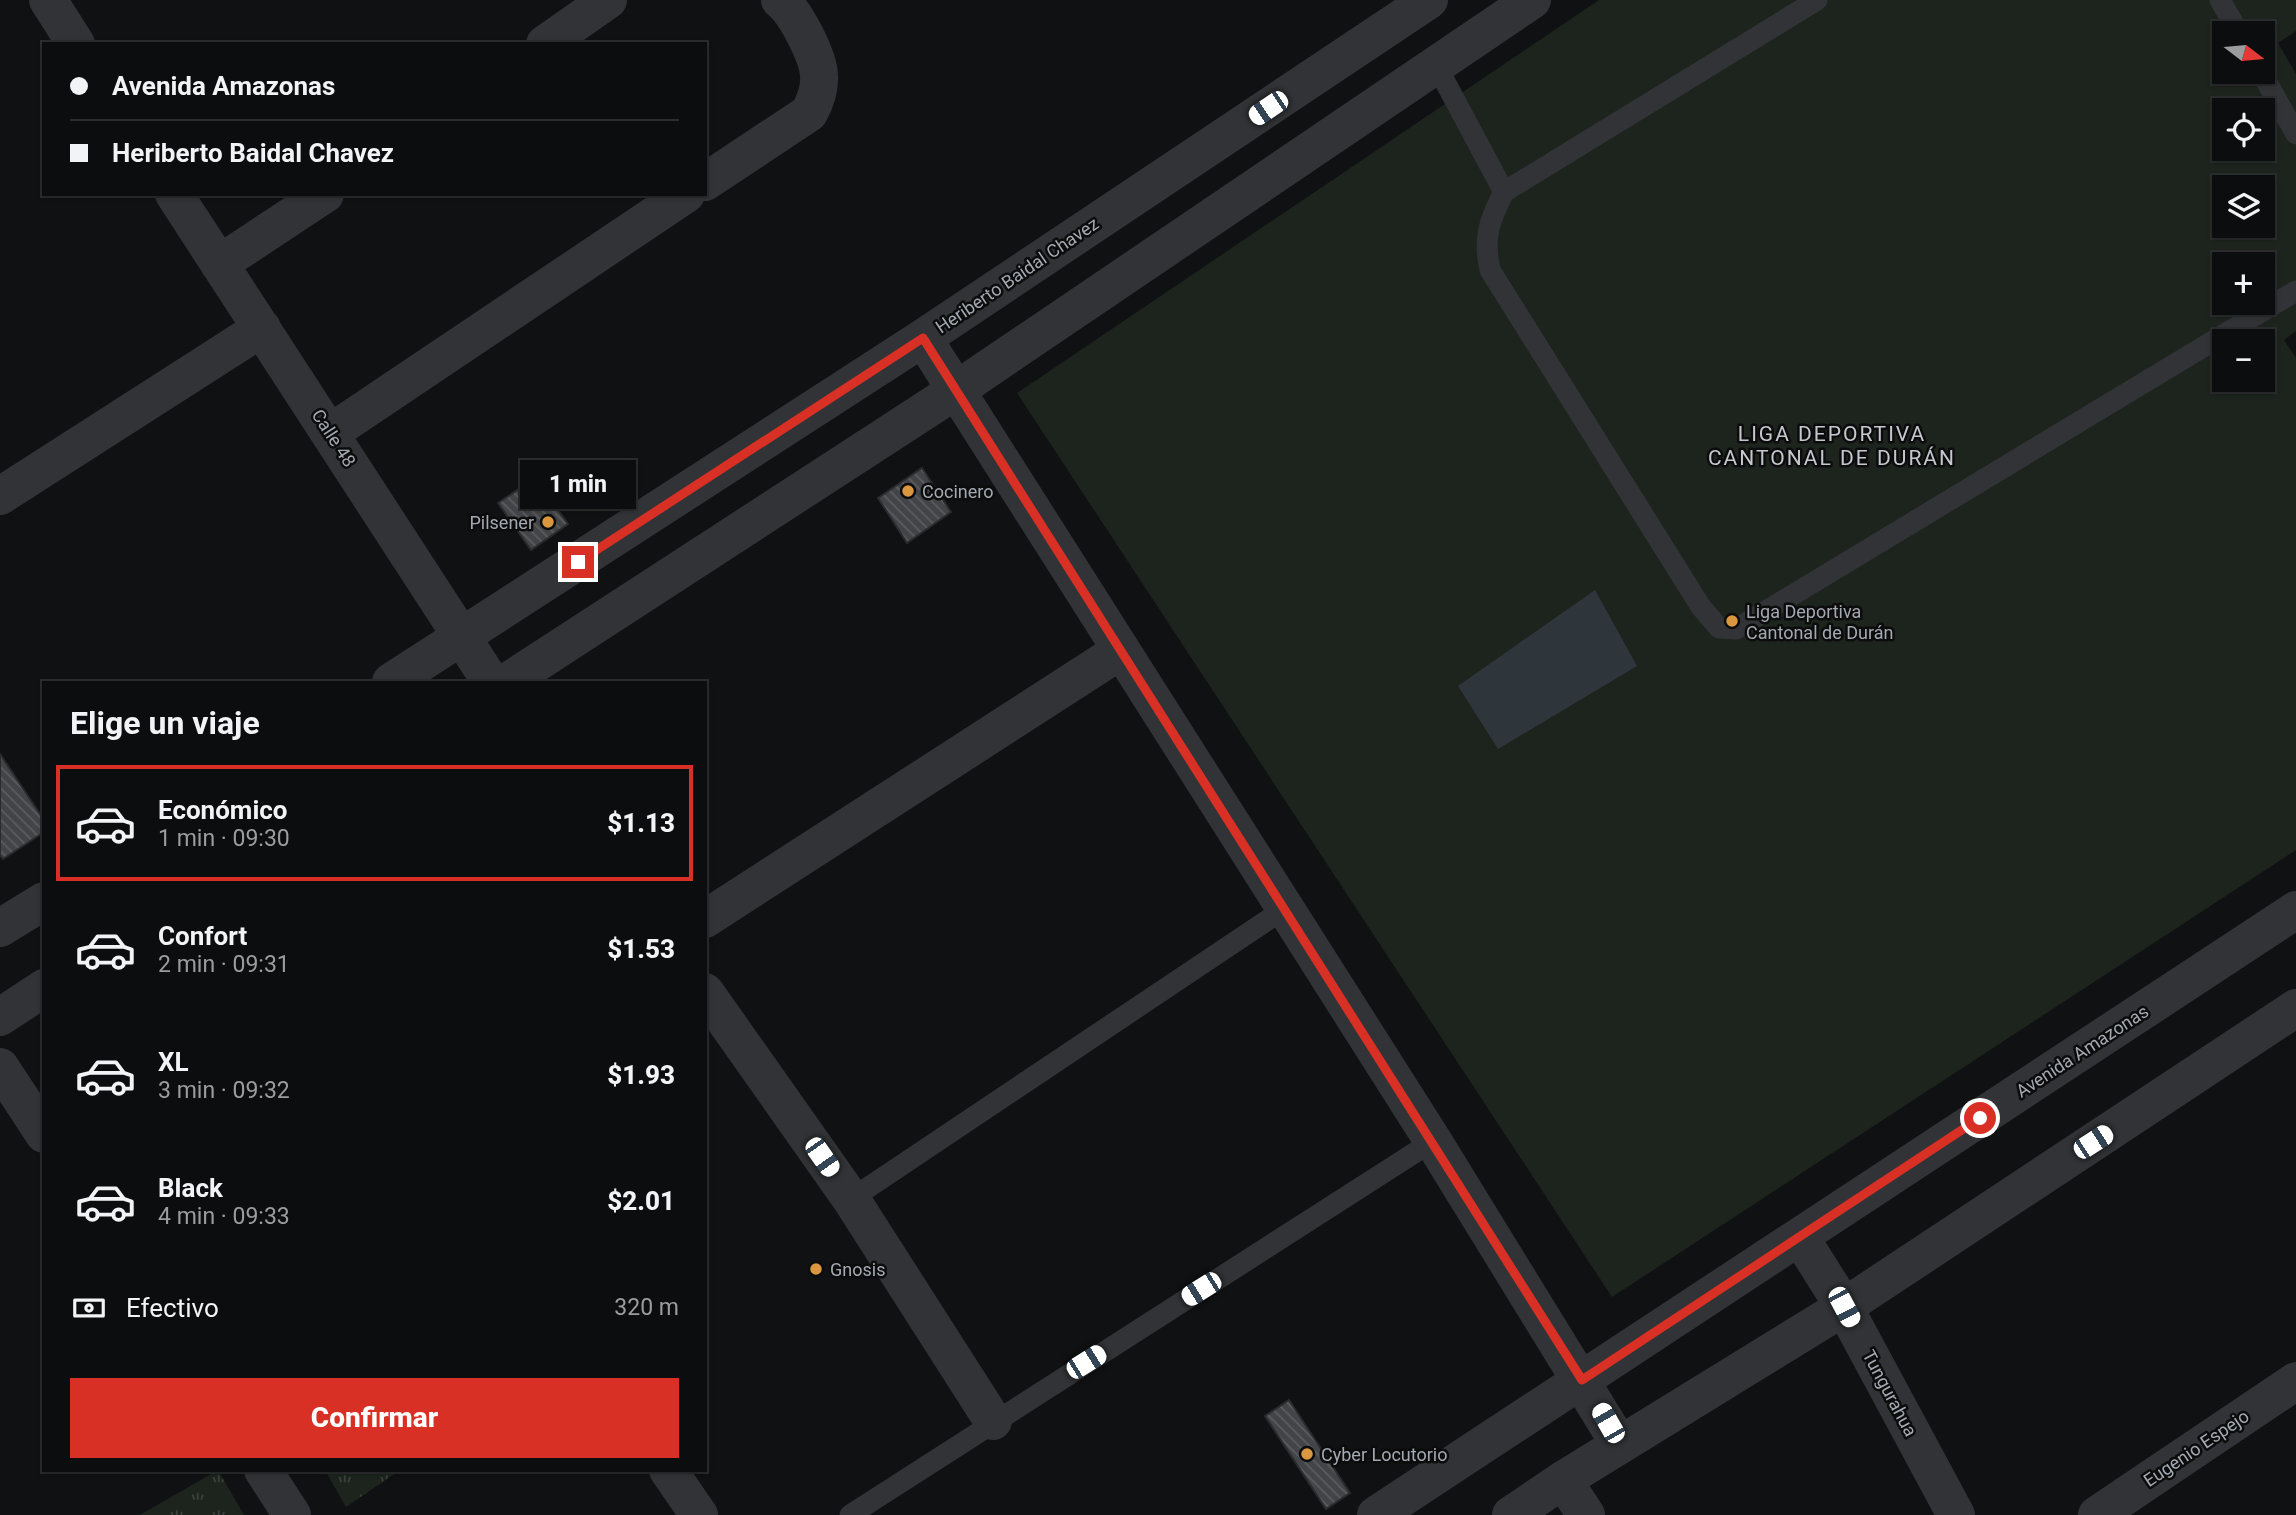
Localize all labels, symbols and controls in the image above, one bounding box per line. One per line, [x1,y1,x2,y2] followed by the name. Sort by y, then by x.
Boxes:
[2212,21,2275,84] north arrow
[2212,21,2275,392] map controls
[112,71,335,101] text: Avenida Amazonas
[1245,88,1292,128] car
[2212,98,2275,161] button: locate
[112,138,394,168] text: Heriberto Baidal Chavez
[2212,175,2275,238] button: layers
[932,213,1103,337] street label: Heriberto Baidal Chavez
[2212,252,2275,315] button: +
[2212,329,2275,392] button: −
[308,405,360,471] street label: Calle 48
[1708,422,1956,470] district label: LIGA DEPORTIVA CANTONAL DE DURÁN
[520,461,636,510] callout: 1 min
[549,471,607,498] text: 1 min
[922,481,993,502] place label: Cocinero
[900,483,916,499] marker: Cocinero
[469,512,534,533] place label: Pilsener
[540,514,556,530] marker: Pilsener
[562,546,594,578] route end
[1746,601,1893,643] place label: Liga Deportiva Cantonal de Durán
[1724,613,1740,629] marker: Liga Deportiva Cantonal de Durán
[70,704,260,742] text: Elige un viaje
[74,792,137,855] icon: car
[158,795,287,825] text: Económico
[607,808,675,838] text: $1.13
[158,825,290,852] text: 1 min · 09:30
[74,918,137,981] icon: car
[158,921,247,951] text: Confort
[607,934,675,964] text: $1.53
[158,951,290,978] text: 2 min · 09:31
[2012,1000,2152,1102] street label: Avenida Amazonas
[74,1044,137,1107] icon: car
[158,1047,189,1077] text: XL
[607,1060,675,1090] text: $1.93
[158,1077,290,1104] text: 3 min · 09:32
[1964,1102,1996,1134] route start
[2070,1122,2117,1162] car
[802,1134,843,1180] car
[74,1170,137,1233] icon: car
[158,1173,223,1203] text: Black
[607,1186,675,1216] text: $2.01
[158,1203,290,1230] text: 4 min · 09:33
[830,1259,885,1280] place label: Gnosis
[808,1261,824,1277] marker: Gnosis
[1178,1269,1225,1309] car
[1825,1284,1864,1330] car
[70,1289,108,1327] icon: cash
[126,1293,219,1323] text: Efectivo
[614,1294,679,1321] text: 320 m
[1063,1342,1110,1382] car
[1858,1346,1922,1440] street label: Tungurahua
[70,1378,679,1458] button: Confirmar
[1589,1400,1628,1446] car
[2139,1405,2253,1491] street label: Eugenio Espejo
[1321,1444,1447,1465] place label: Cyber Locutorio
[1299,1446,1315,1462] marker: Cyber Locutorio

